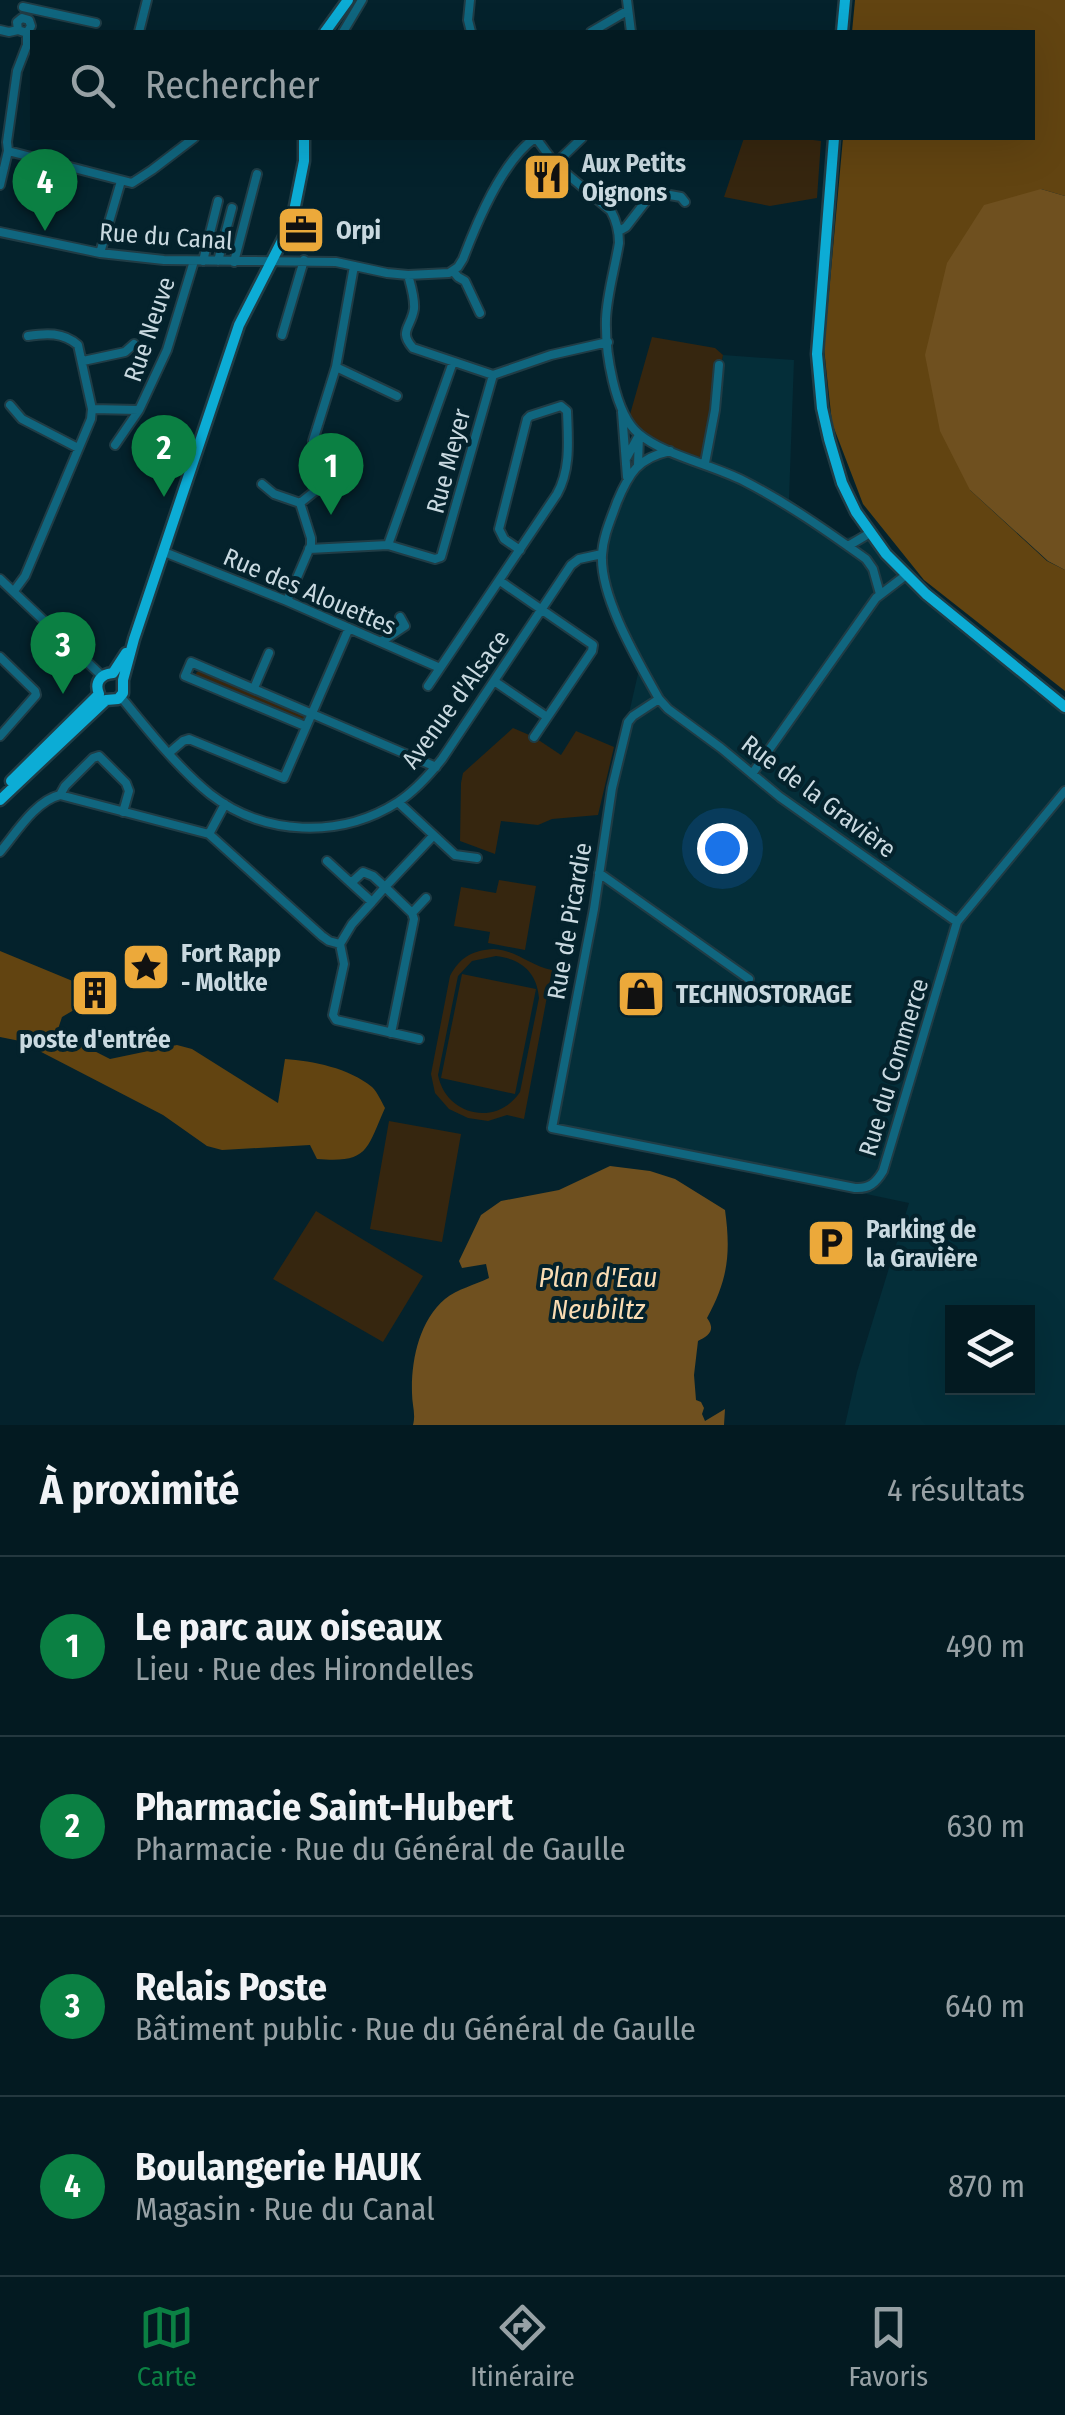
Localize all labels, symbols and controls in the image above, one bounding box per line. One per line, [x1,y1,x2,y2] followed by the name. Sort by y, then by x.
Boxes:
[30,30,1035,140] search box
[65,58,120,113] icon: search
[145,62,320,108] text: Rechercher
[12,148,78,231] pin: 4
[581,149,686,208] place label: Aux Petits Oignons
[521,151,573,203] restaurant icon: Aux Petits Oignons
[275,204,327,256] office icon: Orpi
[336,216,381,246] place label: Orpi
[98,217,234,257] street label: Rue du Canal
[118,273,182,386] street label: Rue Neuve
[421,405,477,517] street label: Rue Meyer
[132,414,196,497] pin: 2
[298,432,364,515] pin: 1
[219,542,400,642] street label: Rue des Alouettes
[30,612,96,694] pin: 3
[396,625,516,775] street label: Avenue d'Alsace
[735,729,901,865] street label: Rue de la Gravière
[697,823,748,874] your location
[541,840,599,1002] street label: Rue de Picardie
[181,939,281,998] place label: Fort Rapp - Moltke
[120,941,172,993] place icon: Fort Rapp - Moltke
[69,967,121,1019] building icon: poste d'entrée
[615,968,667,1020] shop icon: TECHNOSTORAGE
[853,975,935,1160] street label: Rue du Commerce
[676,980,852,1010] place label: TECHNOSTORAGE
[19,1025,171,1055] place label: poste d'entrée
[866,1215,978,1274] place label: Parking de la Gravière
[805,1217,857,1269] parking icon: Parking de la Gravière
[538,1261,658,1326] water label: Plan d'Eau Neubiltz
[945,1305,1035,1395] map controls
[945,1305,1035,1395] button: layers
[40,1465,239,1515] text: À proximité
[887,1471,1025,1509] text: 4 résultats
[135,1604,442,1650] text: Le parc aux oiseaux
[66,1627,79,1665] text: 1
[946,1627,1025,1665] text: 490 m
[135,1650,474,1688] text: Lieu · Rue des Hirondelles
[135,1784,513,1830] text: Pharmacie Saint-Hubert
[65,1807,80,1845] text: 2
[946,1807,1025,1845] text: 630 m
[135,1830,626,1868] text: Pharmacie · Rue du Général de Gaulle
[135,1964,327,2010] text: Relais Poste
[65,1987,80,2025] text: 3
[945,1987,1025,2025] text: 640 m
[135,2010,696,2048] text: Bâtiment public · Rue du Général de Gaulle
[135,2144,421,2190] text: Boulangerie HAUK
[64,2167,81,2205] text: 4
[948,2167,1025,2205] text: 870 m
[135,2190,435,2228] text: Magasin · Rue du Canal
[137,2300,197,2393] tab: Carte
[470,2300,575,2393] tab: Itinéraire
[848,2300,928,2393] tab: Favoris

